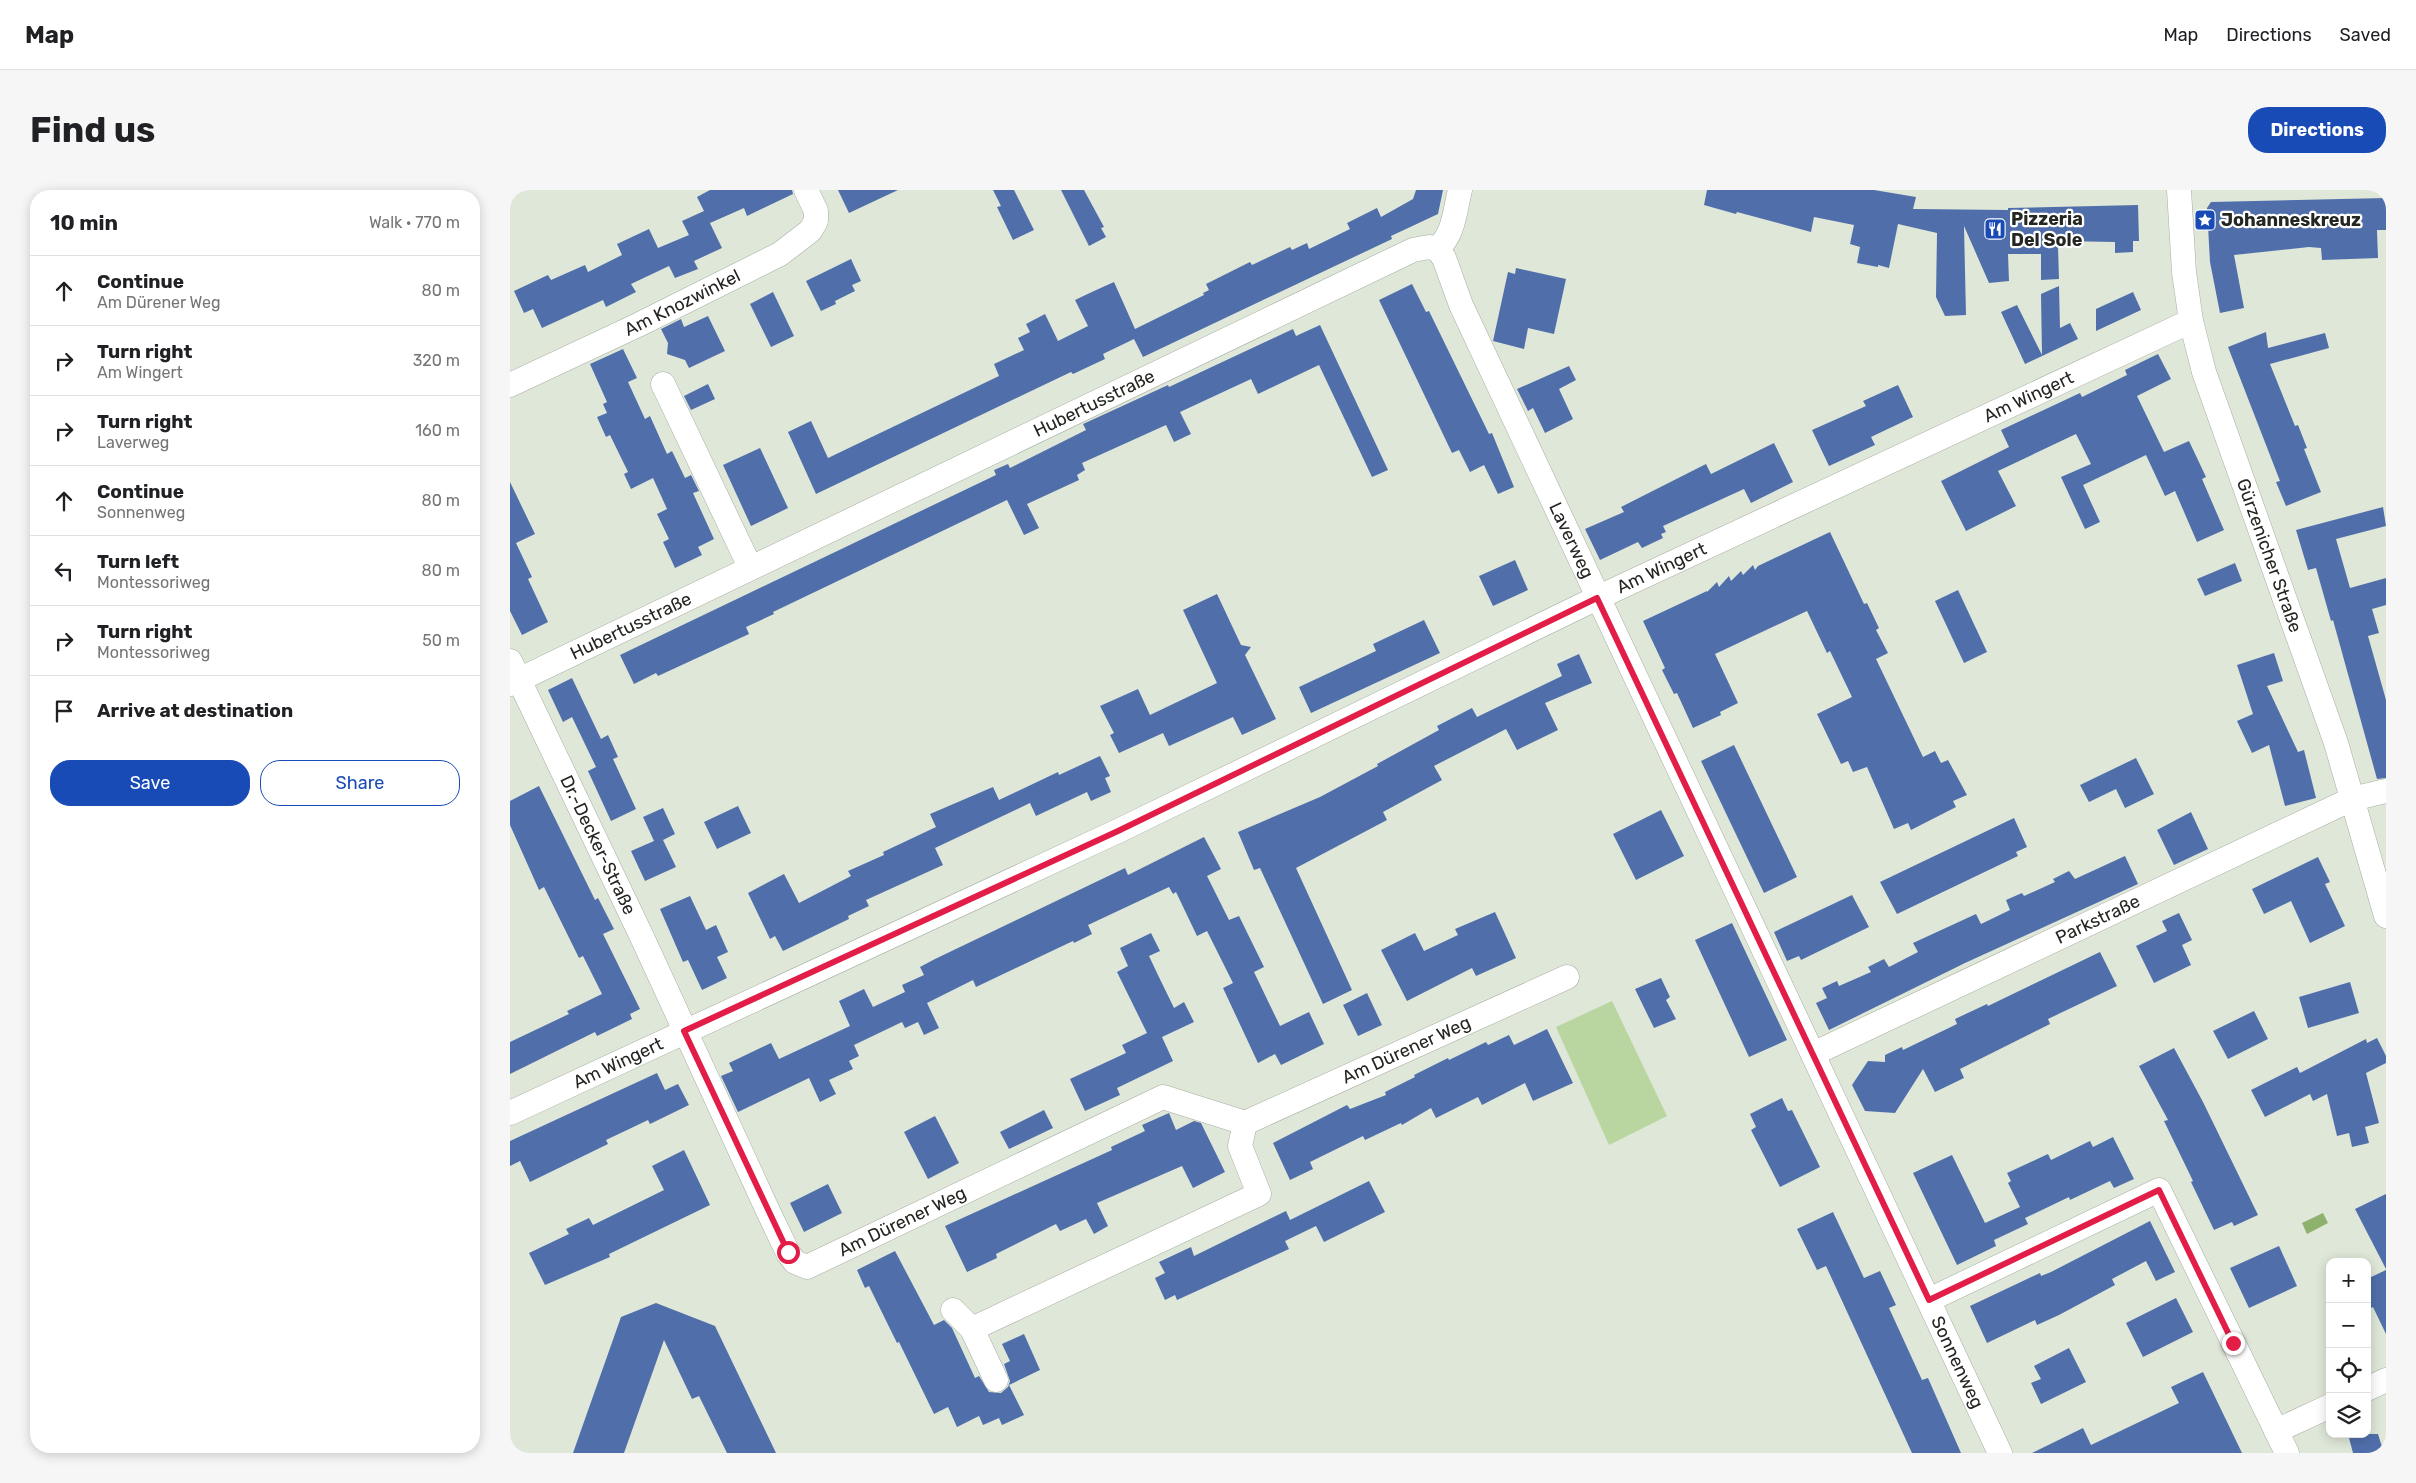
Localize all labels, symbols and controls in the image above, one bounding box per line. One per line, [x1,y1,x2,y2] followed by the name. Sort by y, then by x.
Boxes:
[25,21,74,49] text: Map
[2163,24,2198,46] text: Map
[2226,24,2312,46] text: Directions
[2340,24,2391,46] text: Saved
[2248,107,2386,153] button: Directions
[30,109,155,151] text: Find us
[2011,208,2083,251] place label: Pizzeria Del Sole
[2193,208,2217,232] place icon: Johanneskreuz
[2221,209,2361,231] place label: Johanneskreuz
[50,210,118,235] text: 10 min
[369,213,460,232] text: Walk · 770 m
[1983,217,2007,241] restaurant icon: Pizzeria Del Sole
[621,265,744,341] street label: Am Knozwinkel
[97,270,184,293] text: Continue
[50,277,78,305] icon: ahead
[422,281,460,300] text: 80 m
[97,293,220,312] text: Am Dürener Weg
[97,340,192,363] text: Turn right
[50,347,78,375] icon: right
[413,351,460,370] text: 320 m
[97,363,183,382] text: Am Wingert
[1030,365,1158,442] street label: Hubertusstraße
[1980,366,2077,427] street label: Am Wingert
[97,410,192,433] text: Turn right
[50,417,78,445] icon: right
[415,421,460,440] text: 160 m
[97,433,169,452] text: Laverweg
[2232,476,2307,635] street label: Gürzenicher Straße
[97,480,184,503] text: Continue
[50,487,78,515] icon: ahead
[422,491,460,510] text: 80 m
[1544,499,1599,582] street label: Laverweg
[97,503,185,522] text: Sonnenweg
[1613,538,1710,598] street label: Am Wingert
[97,550,179,573] text: Turn left
[50,557,78,585] icon: left
[422,561,460,580] text: 80 m
[97,573,210,592] text: Montessoriweg
[567,587,695,664] street label: Hubertusstraße
[97,620,192,643] text: Turn right
[50,627,78,655] icon: right
[422,631,460,650] text: 50 m
[97,643,210,662] text: Montessoriweg
[50,697,78,725] icon: arrive
[97,699,293,722] text: Arrive at destination
[50,760,250,806] button: Save
[260,760,460,806] button: Share
[555,772,641,918] street label: Dr.-Decker-Straße
[2052,890,2144,949] street label: Parkstraße
[1338,1011,1474,1089] street label: Am Dürener Weg
[569,1033,666,1093] street label: Am Wingert
[835,1182,970,1261] street label: Am Dürener Weg
[777,1241,800,1264] route start
[2326,1258,2371,1438] map controls
[2326,1258,2371,1303] button: +
[2326,1303,2371,1348] button: −
[1926,1313,1988,1412] street label: Sonnenweg
[2222,1332,2245,1355] route end
[2326,1348,2371,1393] button: locate
[2326,1393,2371,1438] button: layers

